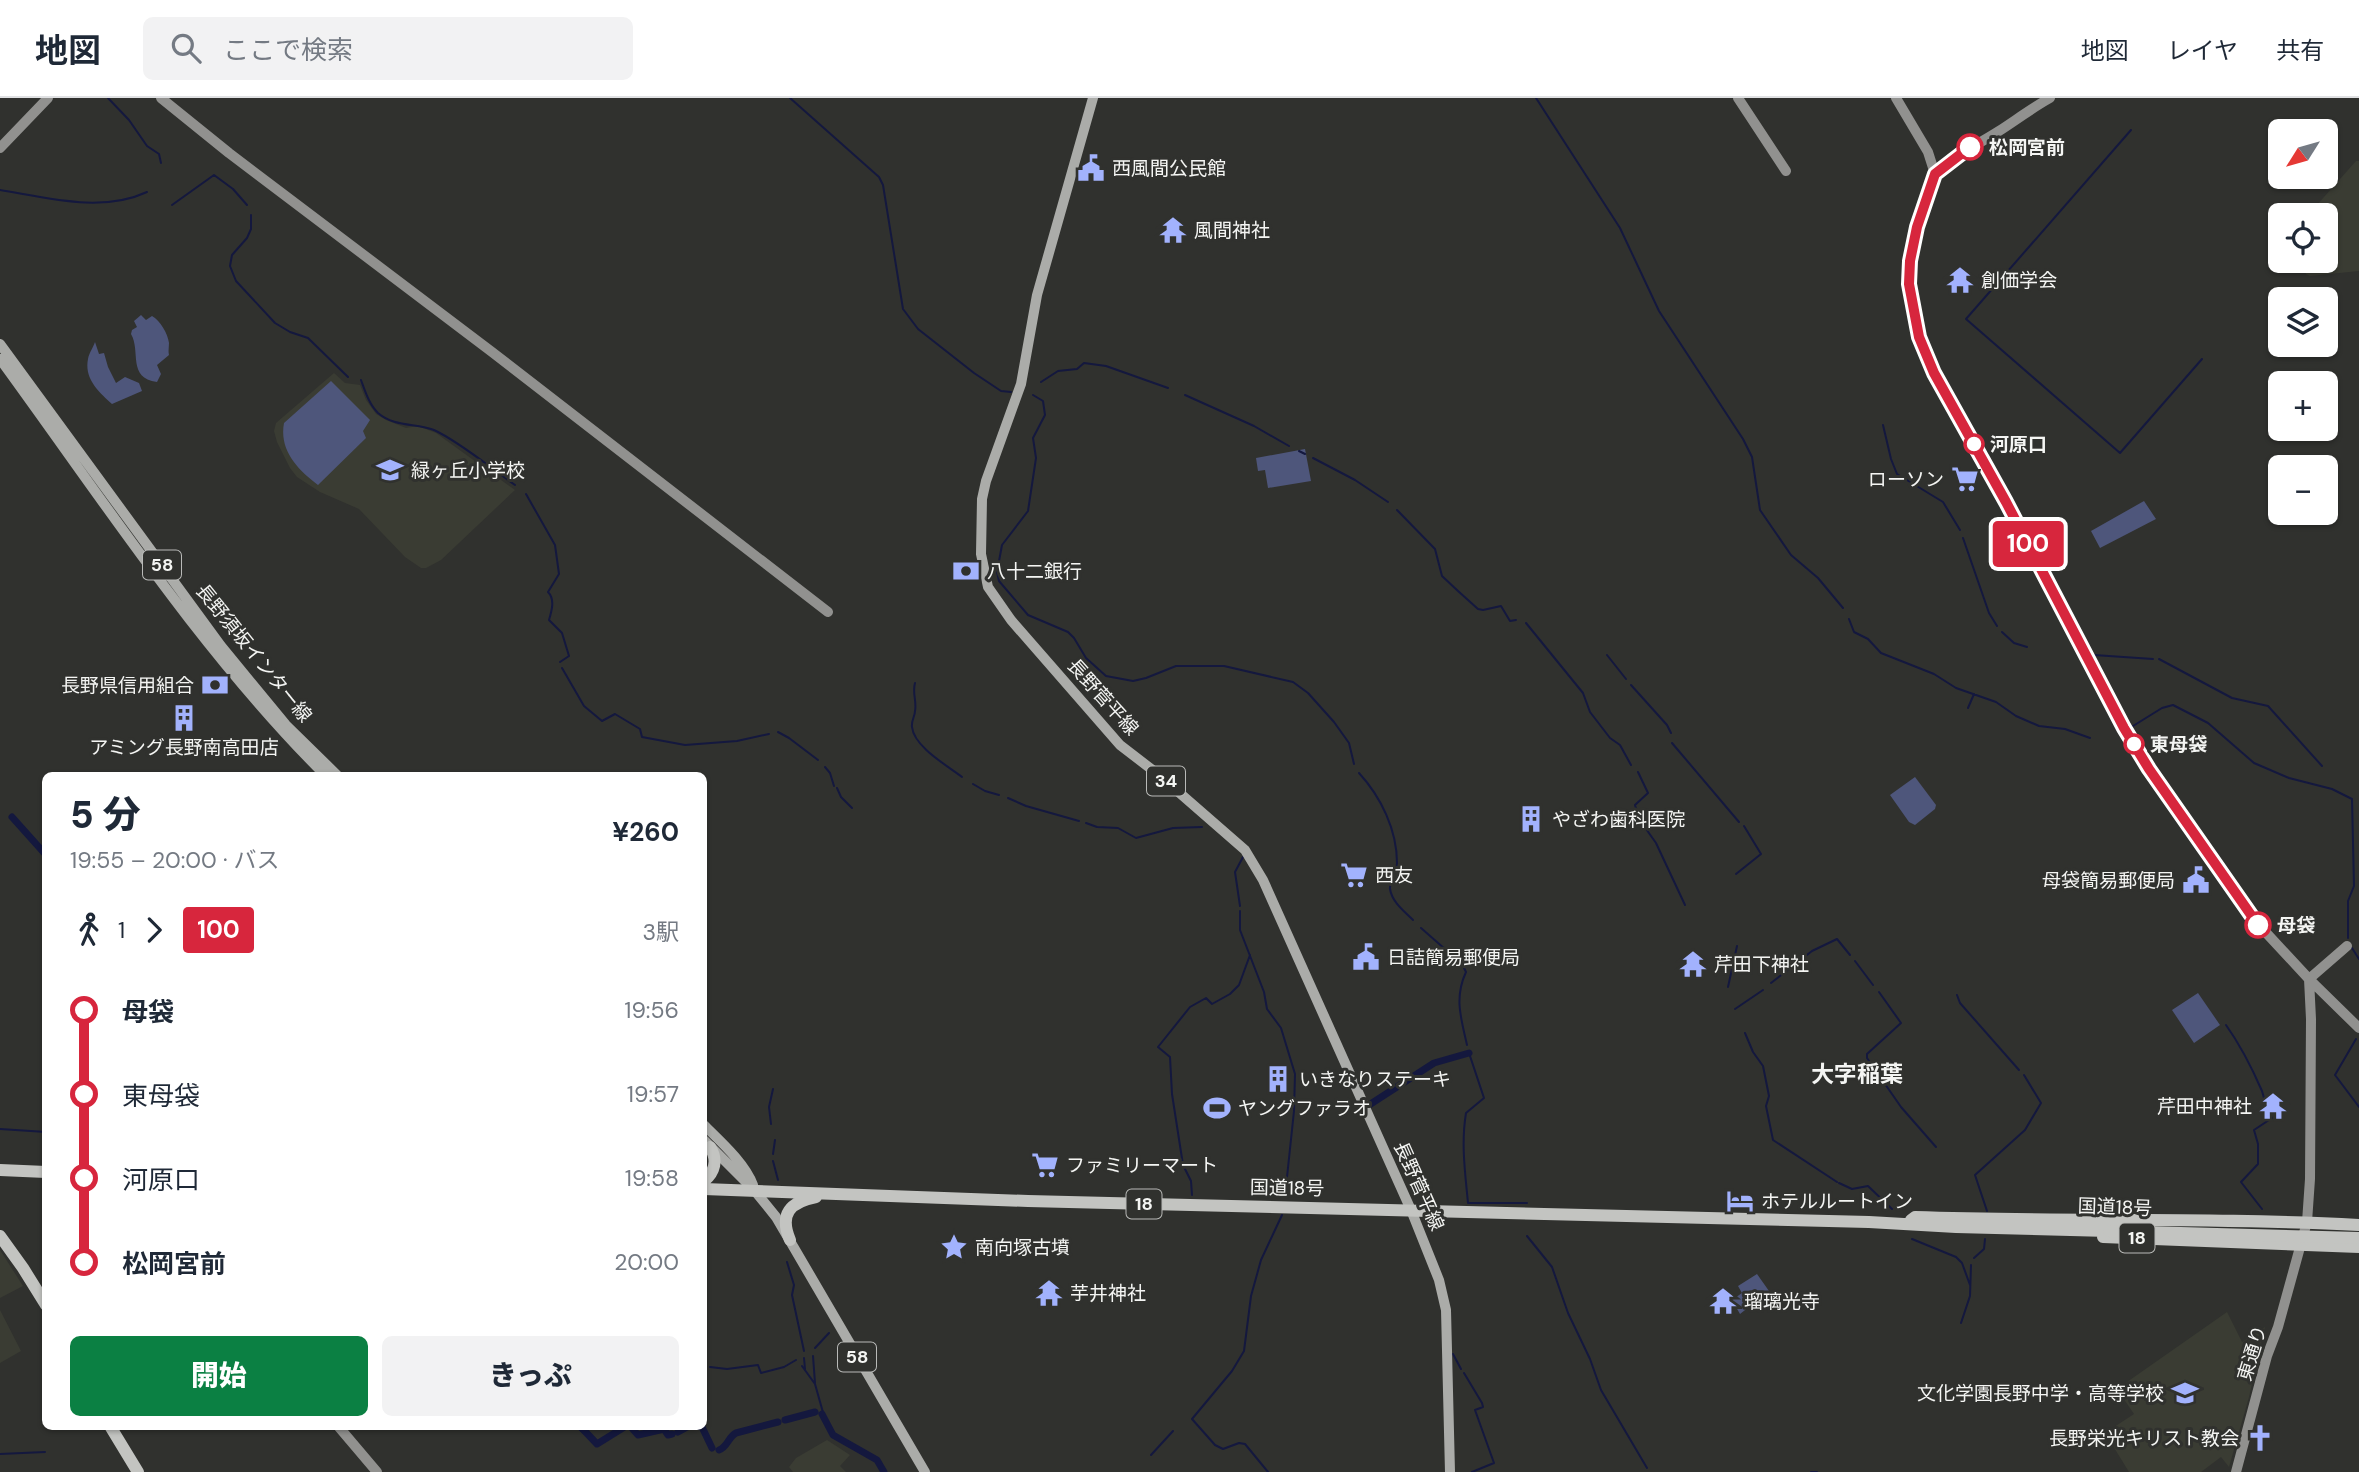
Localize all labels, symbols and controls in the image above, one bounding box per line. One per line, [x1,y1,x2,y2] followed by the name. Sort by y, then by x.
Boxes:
[143,17,633,80] search box
[35,29,101,72] text: 地図
[167,29,205,67] icon: search
[223,33,353,67] text: ここで検索
[2081,35,2129,66] text: 地図
[2167,35,2238,66] text: レイヤ
[2276,35,2324,66] text: 共有
[2268,119,2338,189] north arrow
[2268,119,2338,525] map controls
[1957,134,1983,160] marker: 松岡宮前
[1989,135,2065,160] place label: 松岡宮前
[1076,153,1106,183] public building icon: 西風間公民館
[1112,156,1226,181] place label: 西風間公民館
[2268,203,2338,273] button: locate
[1158,215,1188,245] temple icon: 風間神社
[1194,218,1270,243] place label: 風間神社
[1945,265,1975,295] temple icon: 創価学会
[1981,268,2057,293] place label: 創価学会
[2268,287,2338,357] button: layers
[2268,371,2338,441] button: +
[1990,432,2047,457] place label: 河原口
[1964,434,1984,454] marker: 河原口
[375,455,405,485] school or university icon: 緑ヶ丘小学校
[2268,455,2338,525] button: −
[411,458,525,483] place label: 緑ヶ丘小学校
[1950,464,1980,494] supermarket icon: ローソン
[1868,467,1944,492] place label: ローソン
[1988,521,2068,567] line badge: 100
[2007,528,2049,559] text: 100
[143,550,181,579] road number: 58
[951,556,981,586] bank icon: 八十二銀行
[987,559,1082,584] place label: 八十二銀行
[190,579,318,727] street label: 長野須坂インター線
[1062,653,1144,741] street label: 長野菅平線
[200,670,230,700] bank icon: 長野県信用組合
[61,673,194,698] place label: 長野県信用組合
[169,703,199,733] building icon: アミング長野南高田店
[2150,732,2207,757] place label: 東母袋
[2124,734,2144,754] marker: 東母袋
[89,735,279,760] place label: アミング長野南高田店
[1147,766,1185,796] road number: 34
[70,790,141,840] text: 5 分
[1516,804,1546,834] building icon: やざわ歯科医院
[1552,807,1685,832] place label: やざわ歯科医院
[612,815,679,849] text: ¥260
[70,845,280,875] text: 19:55 – 20:00 · バス
[1339,860,1369,890] supermarket icon: 西友
[1375,863,1413,888] place label: 西友
[2181,865,2211,895] public building icon: 母袋簡易郵便局
[2042,868,2175,893] place label: 母袋簡易郵便局
[70,911,108,949] icon: walk
[135,911,173,949] icon: forward
[2245,912,2271,938] marker: 母袋
[2277,913,2315,938] place label: 母袋
[197,914,240,945] text: 100
[118,915,125,945] text: 1
[642,917,679,947] text: 3駅
[1351,942,1381,972] public building icon: 日詰簡易郵便局
[1387,945,1520,970] place label: 日詰簡易郵便局
[1678,949,1708,979] temple icon: 芹田下神社
[1714,952,1809,977] place label: 芹田下神社
[122,995,174,1029] text: 母袋
[624,995,679,1025] text: 19:56
[1811,1059,1903,1089] district label: 大字稲葉
[1263,1064,1293,1094] building icon: いきなりステーキ
[1299,1067,1451,1092] place label: いきなりステーキ
[122,1079,200,1113] text: 東母袋
[627,1079,679,1109] text: 19:57
[2258,1091,2288,1121] temple icon: 芹田中神社
[1202,1093,1232,1123] sports icon: ヤングファラオ
[2157,1094,2252,1119] place label: 芹田中神社
[1238,1096,1371,1121] place label: ヤングファラオ
[1388,1138,1450,1234] street label: 長野菅平線
[1030,1150,1060,1180] supermarket icon: ファミリーマート
[1066,1153,1218,1178] place label: ファミリーマート
[122,1163,200,1197] text: 河原口
[625,1163,679,1193] text: 19:58
[1250,1175,1324,1201] street label: 国道18号
[1725,1186,1755,1216] hotel icon: ホテルルートイン
[1761,1189,1913,1214] place label: ホテルルートイン
[1126,1190,1162,1218] road number: 18
[2077,1193,2153,1221] street label: 国道18号
[2120,1224,2154,1252] road number: 18
[939,1232,969,1262] place icon: 南向塚古墳
[975,1235,1070,1260] place label: 南向塚古墳
[122,1247,226,1281] text: 松岡宮前
[614,1247,679,1277] text: 20:00
[1034,1278,1064,1308] temple icon: 芋井神社
[1070,1281,1146,1306] place label: 芋井神社
[1708,1286,1738,1316] temple icon: 瑠璃光寺
[1744,1289,1820,1314] place label: 瑠璃光寺
[2232,1322,2272,1384] street label: 東通り
[70,1336,368,1416] button: 開始
[382,1336,679,1416] button: きっぷ
[838,1342,876,1372] road number: 58
[2170,1378,2200,1408] school or university icon: 文化学園長野中学・高等学校
[1917,1381,2164,1406] place label: 文化学園長野中学・高等学校
[2245,1423,2275,1453] church icon: 長野栄光キリスト教会
[2049,1426,2239,1451] place label: 長野栄光キリスト教会

